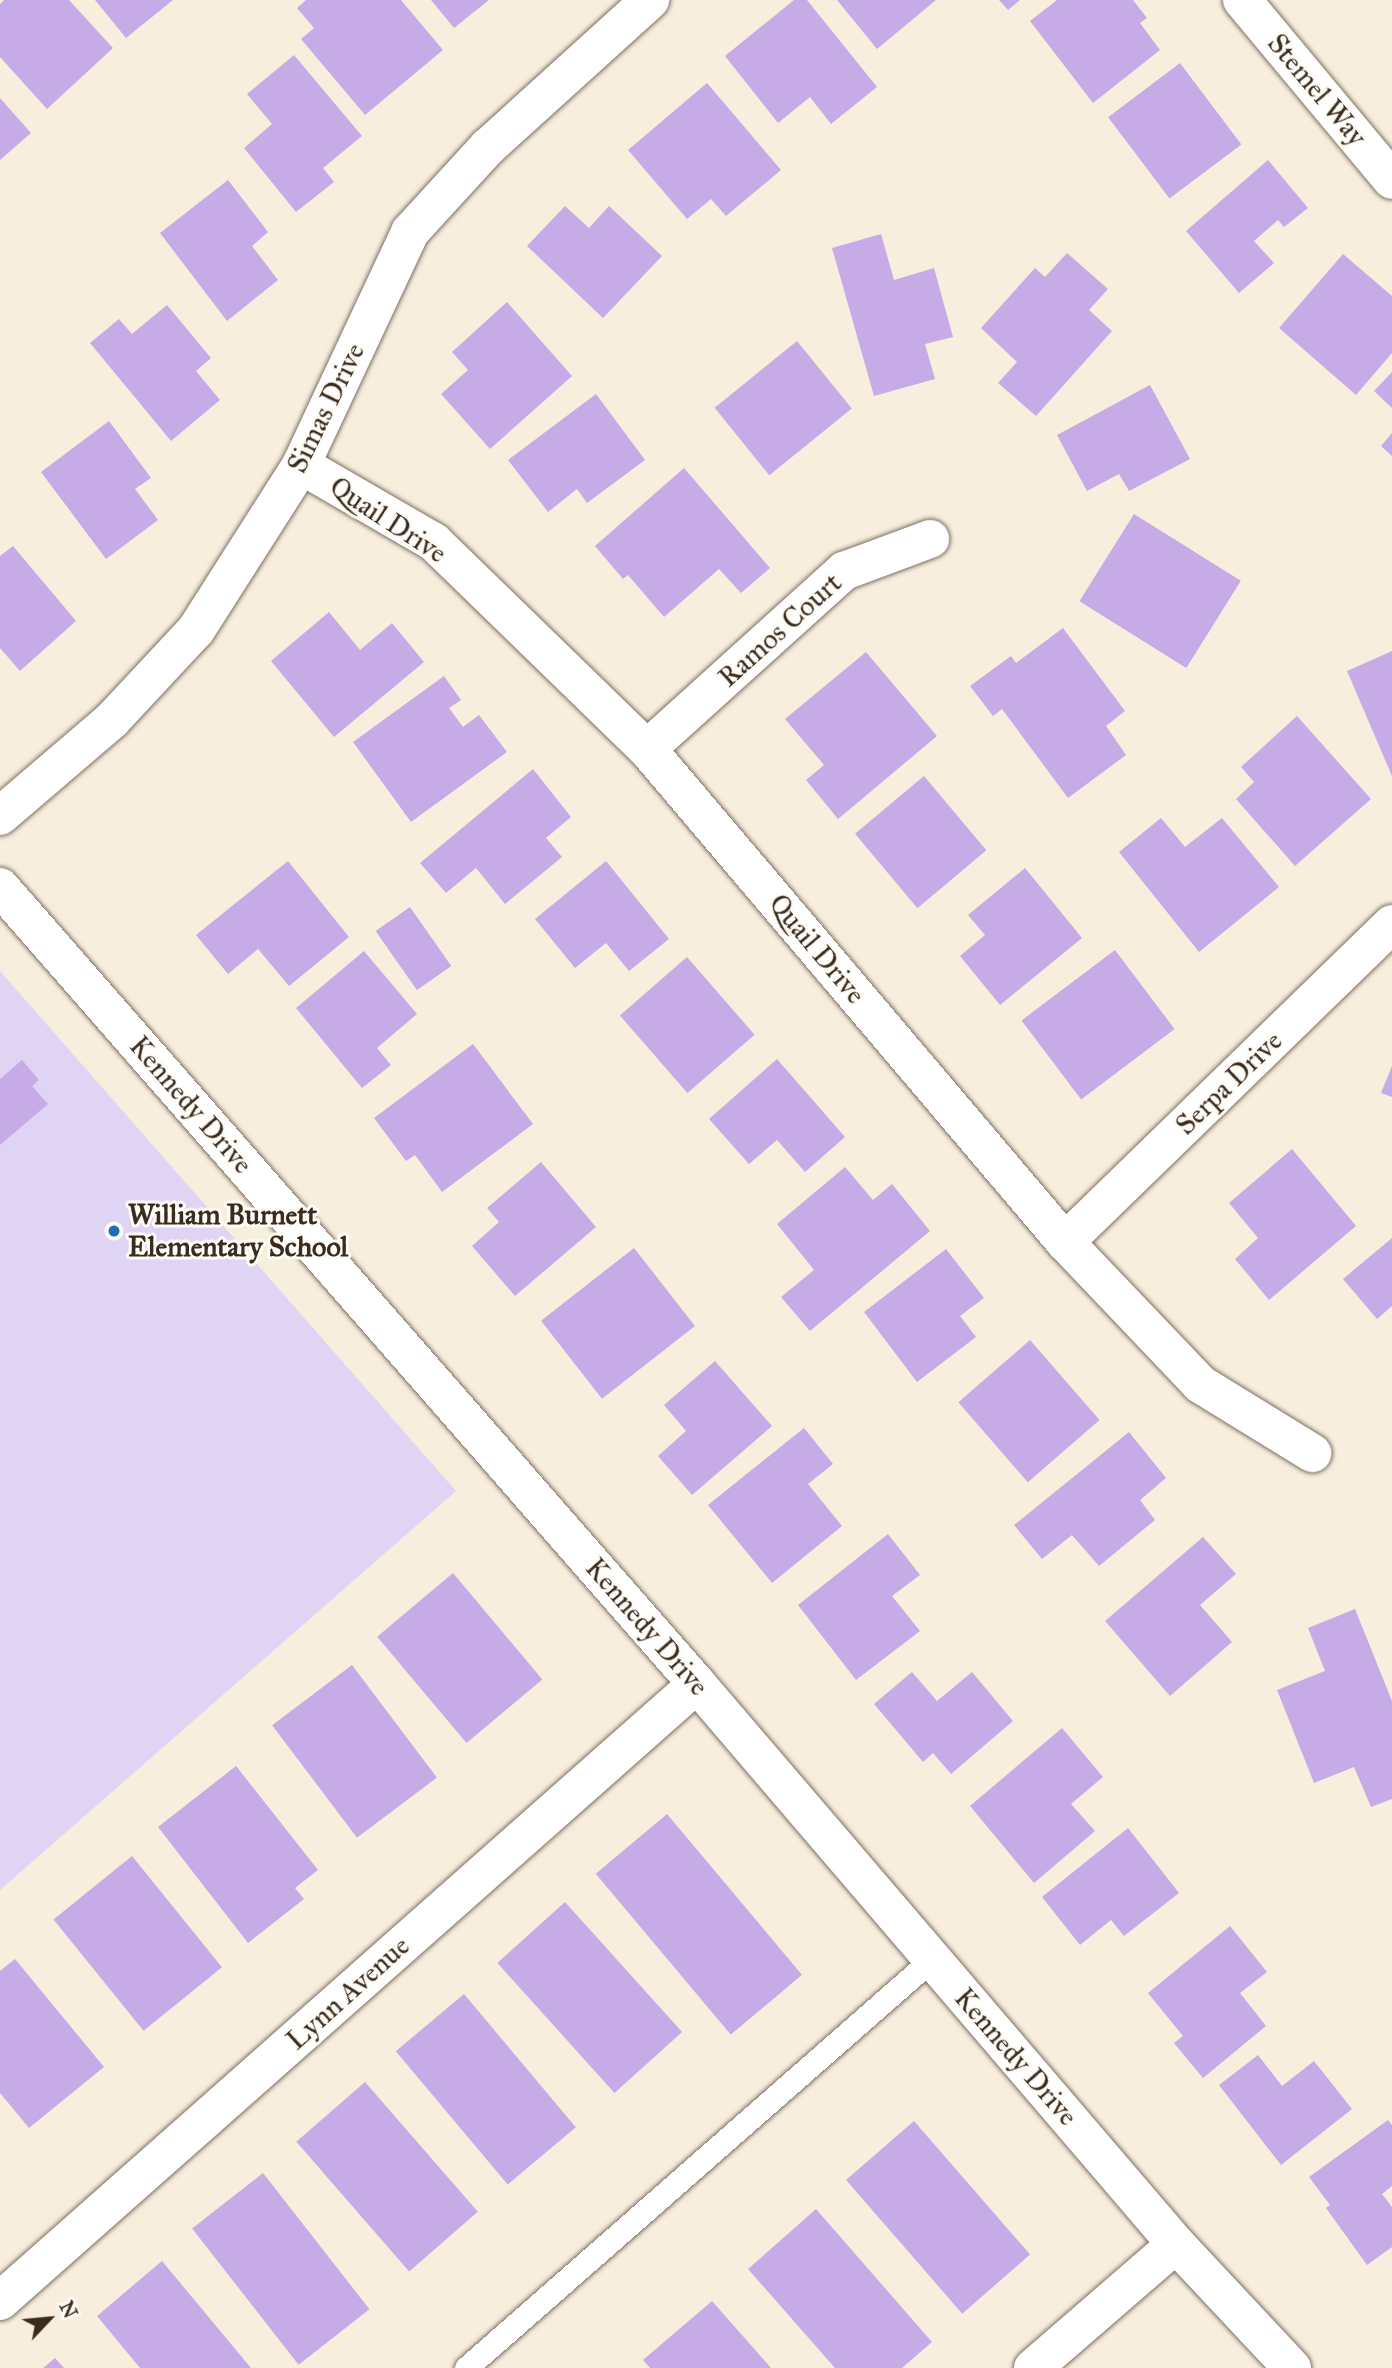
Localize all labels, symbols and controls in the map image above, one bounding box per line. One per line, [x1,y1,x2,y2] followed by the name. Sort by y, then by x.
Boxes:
[1260,27,1374,153] street label: Stemel Way
[280,338,372,478] street label: Simas Drive
[323,470,453,570] street label: Quail Drive
[711,566,849,694] street label: Ramos Court
[762,887,872,1011] street label: Quail Drive
[1169,1024,1289,1142] street label: Serpa Drive
[122,1029,260,1181] street label: Kennedy Drive
[128,1198,348,1264] place label: William Burnett Elementary School
[106,1223,122,1239] marker: William Burnett Elementary School
[578,1551,716,1703] street label: Kennedy Drive
[280,1929,416,2057] street label: Lynn Avenue
[947,1981,1085,2133] street label: Kennedy Drive
[14,2284,84,2354] north arrow
[54,2297,82,2322] text: N

